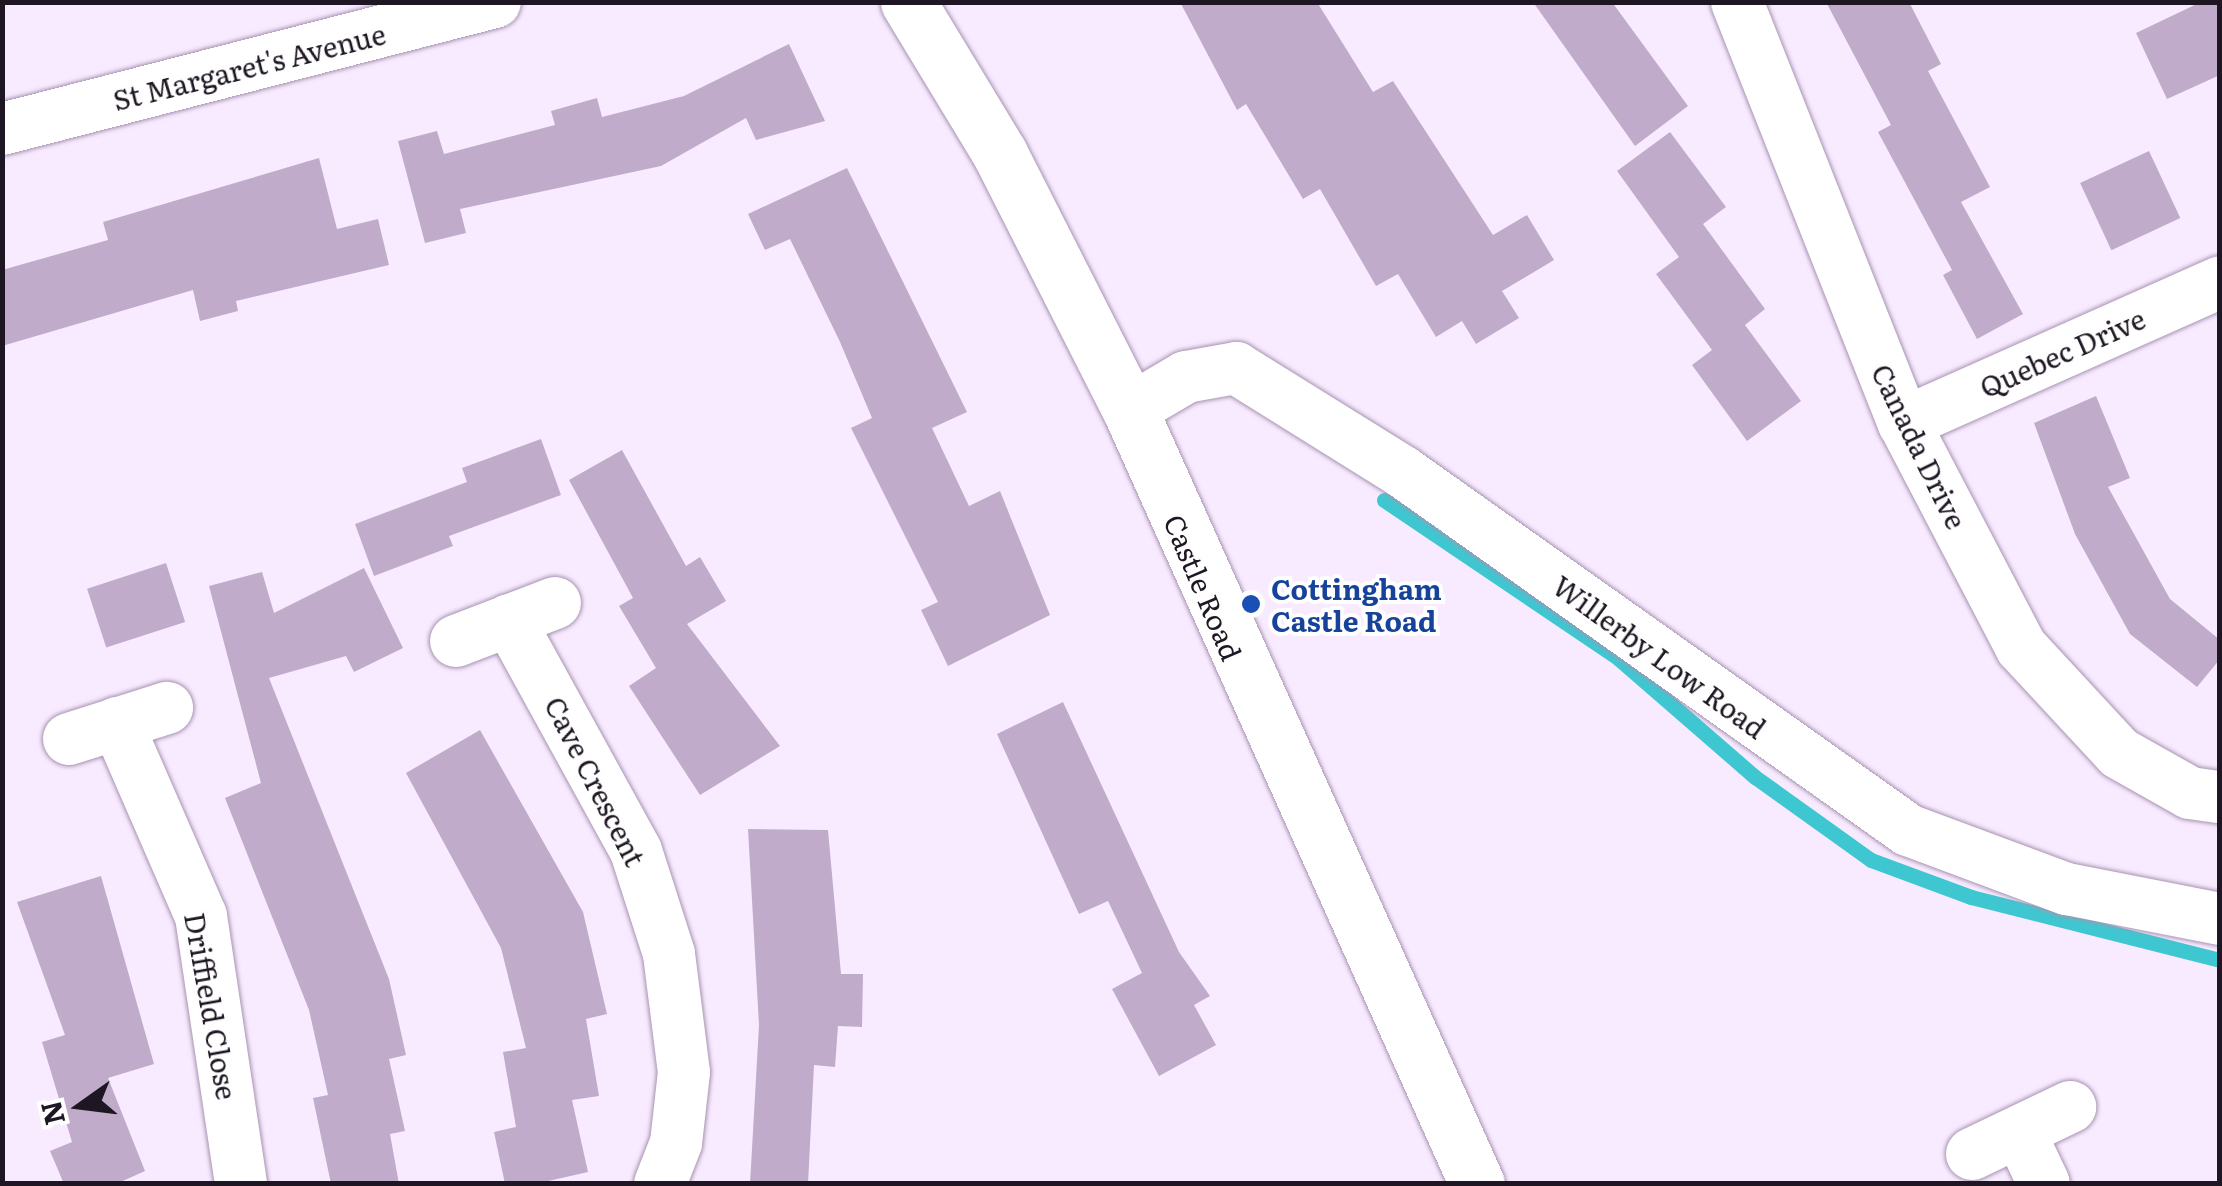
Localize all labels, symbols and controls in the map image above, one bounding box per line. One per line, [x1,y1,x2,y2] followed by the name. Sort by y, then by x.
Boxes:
[109,16,389,116] street label: St Margaret's Avenue
[1974,301,2150,403] street label: Quebec Drive
[1866,358,1974,534] street label: Canada Drive
[1158,509,1250,665] street label: Castle Road
[1547,568,1773,744] street label: Willerby Low Road
[1271,571,1442,637] place label: Cottingham Castle Road
[1240,593,1262,615] marker: Cottingham Castle Road
[539,691,653,871] street label: Cave Crescent
[179,910,245,1102] street label: Driffield Close
[30,1056,130,1156] north arrow
[28,1097,74,1130] text: N

